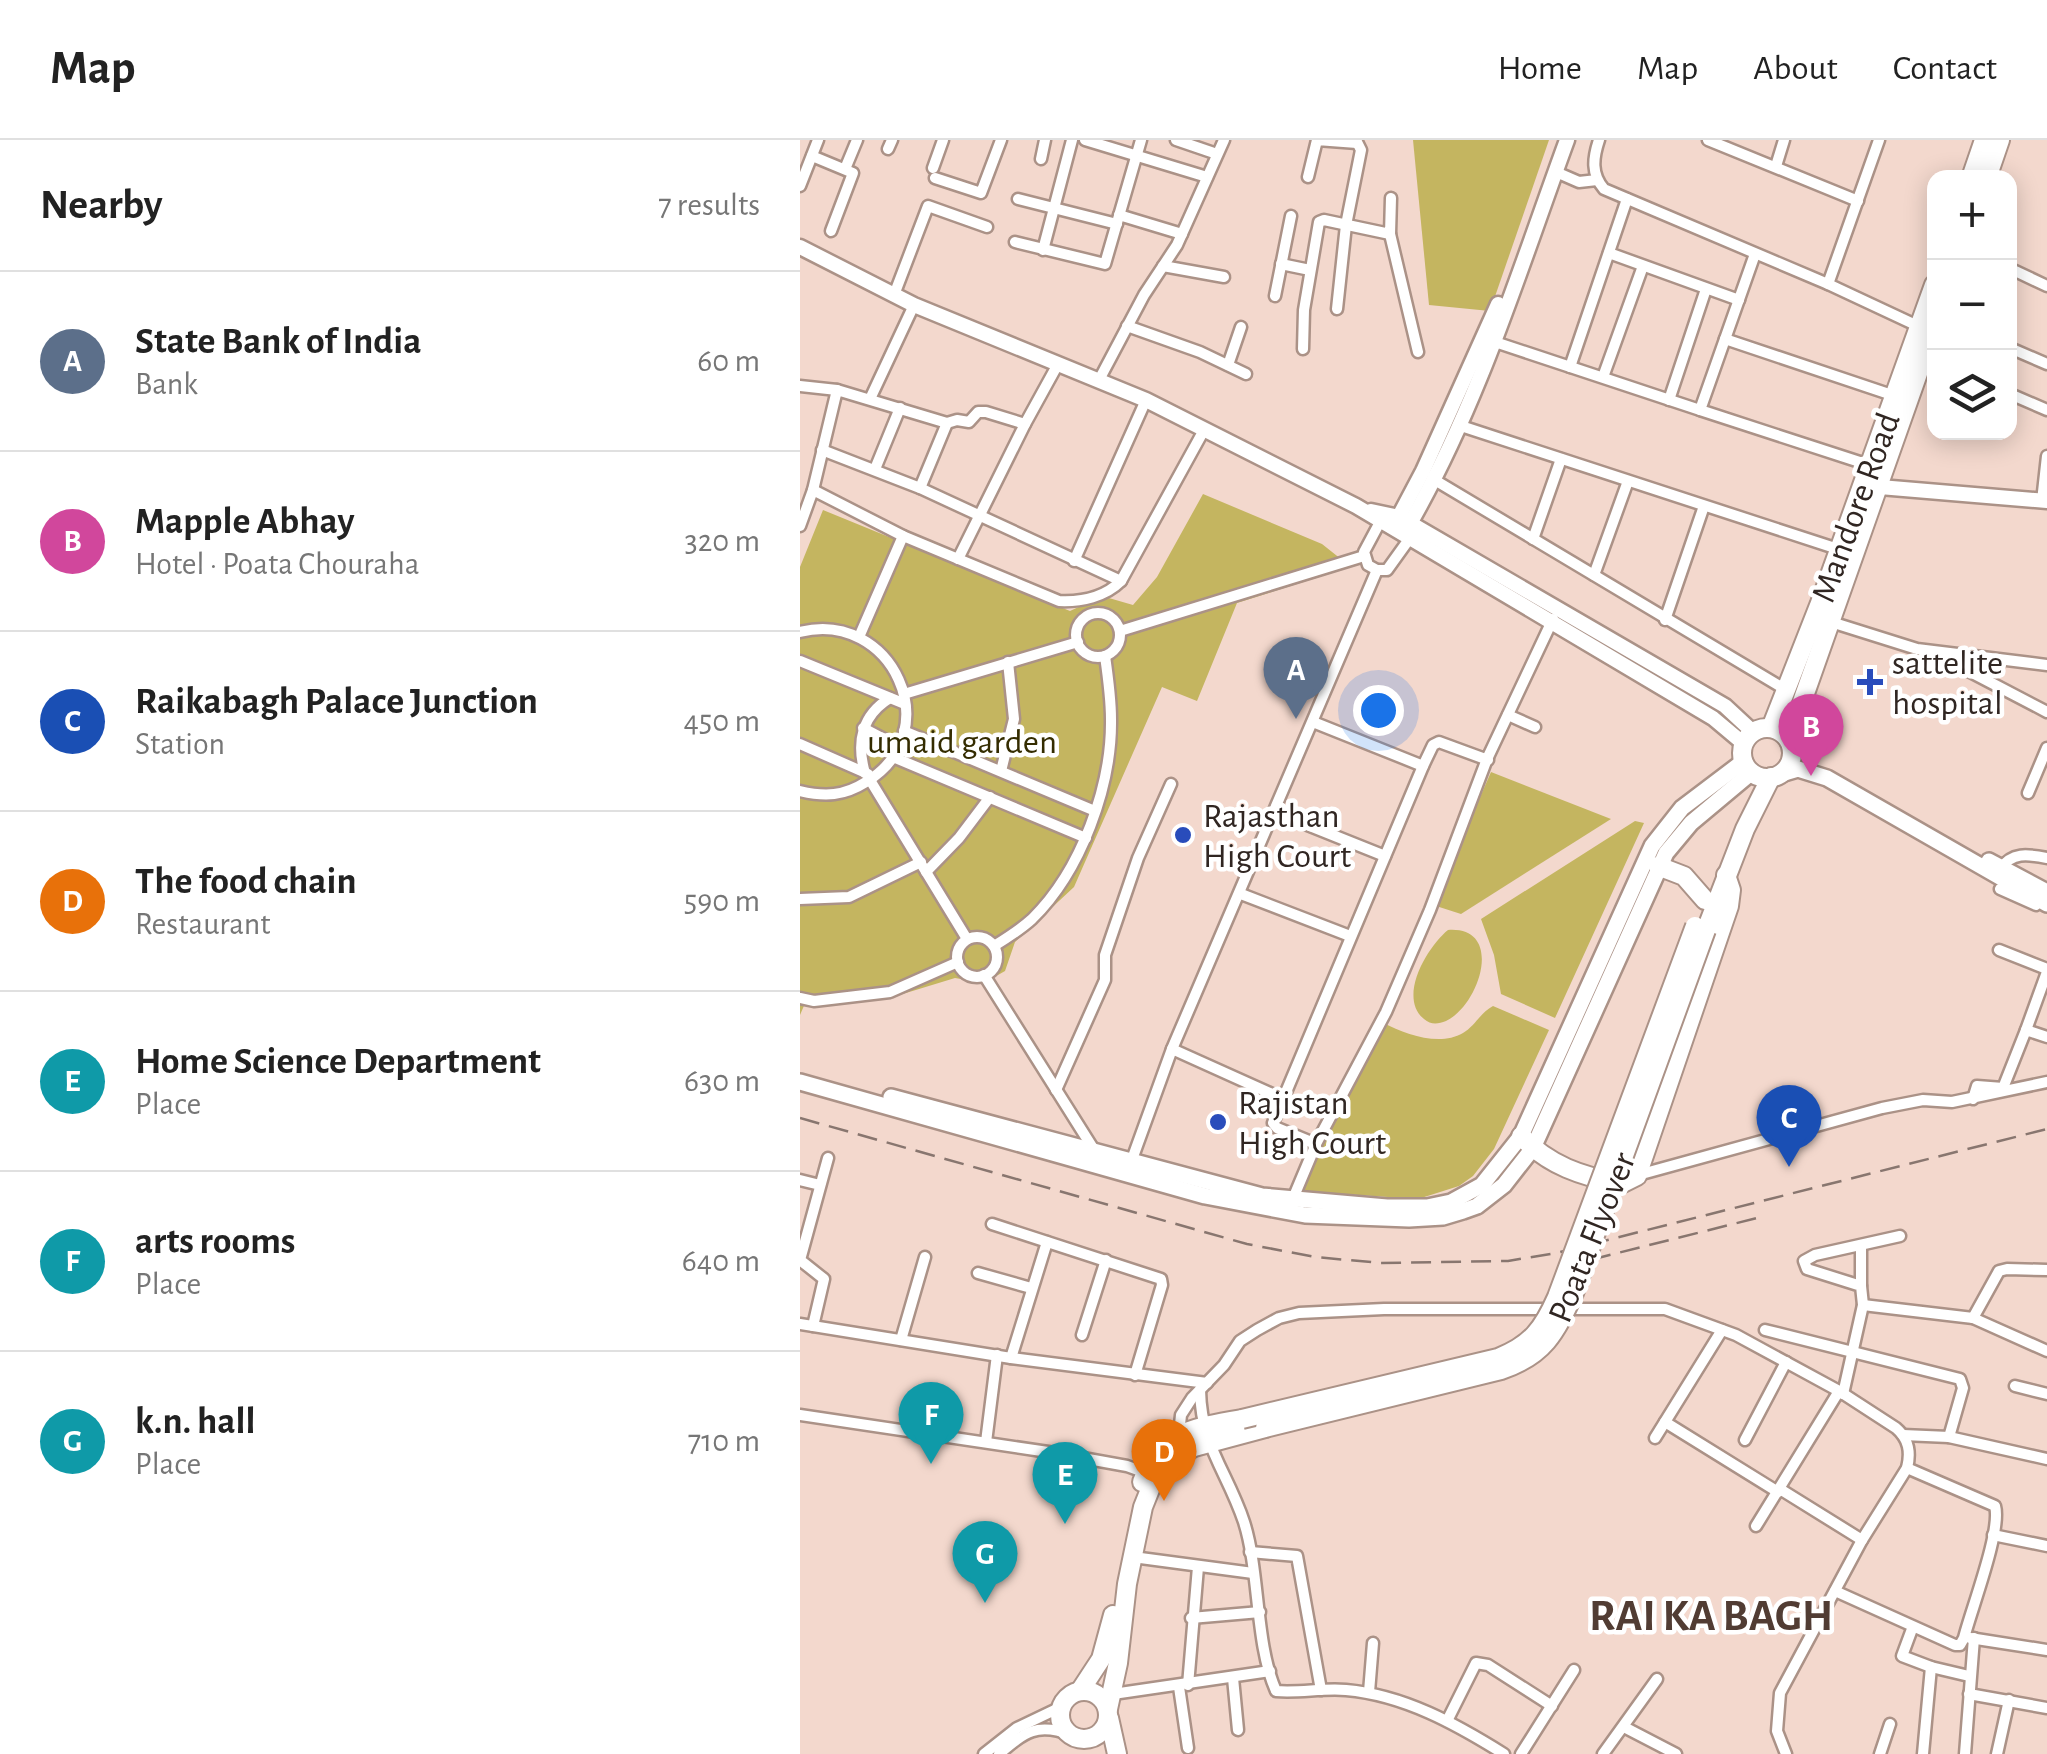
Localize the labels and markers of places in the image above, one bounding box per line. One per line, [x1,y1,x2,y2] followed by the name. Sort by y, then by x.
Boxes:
[1264,636,1328,719] pin: A
[1892,646,2003,721] place label: sattelite hospital
[1857,669,1883,695] marker: sattelite hospital
[1778,694,1844,776] pin: B
[1203,799,1351,874] place label: Rajasthan High Court
[1172,824,1194,846] marker: Rajasthan High Court
[1756,1084,1822,1167] pin: C
[1238,1086,1386,1161] place label: Rajistan High Court
[1207,1111,1229,1133] marker: Rajistan High Court
[898,1382,964,1464] pin: F
[1132,1418,1196,1501] pin: D
[1032,1442,1098,1524] pin: E
[952,1520,1018,1603] pin: G

